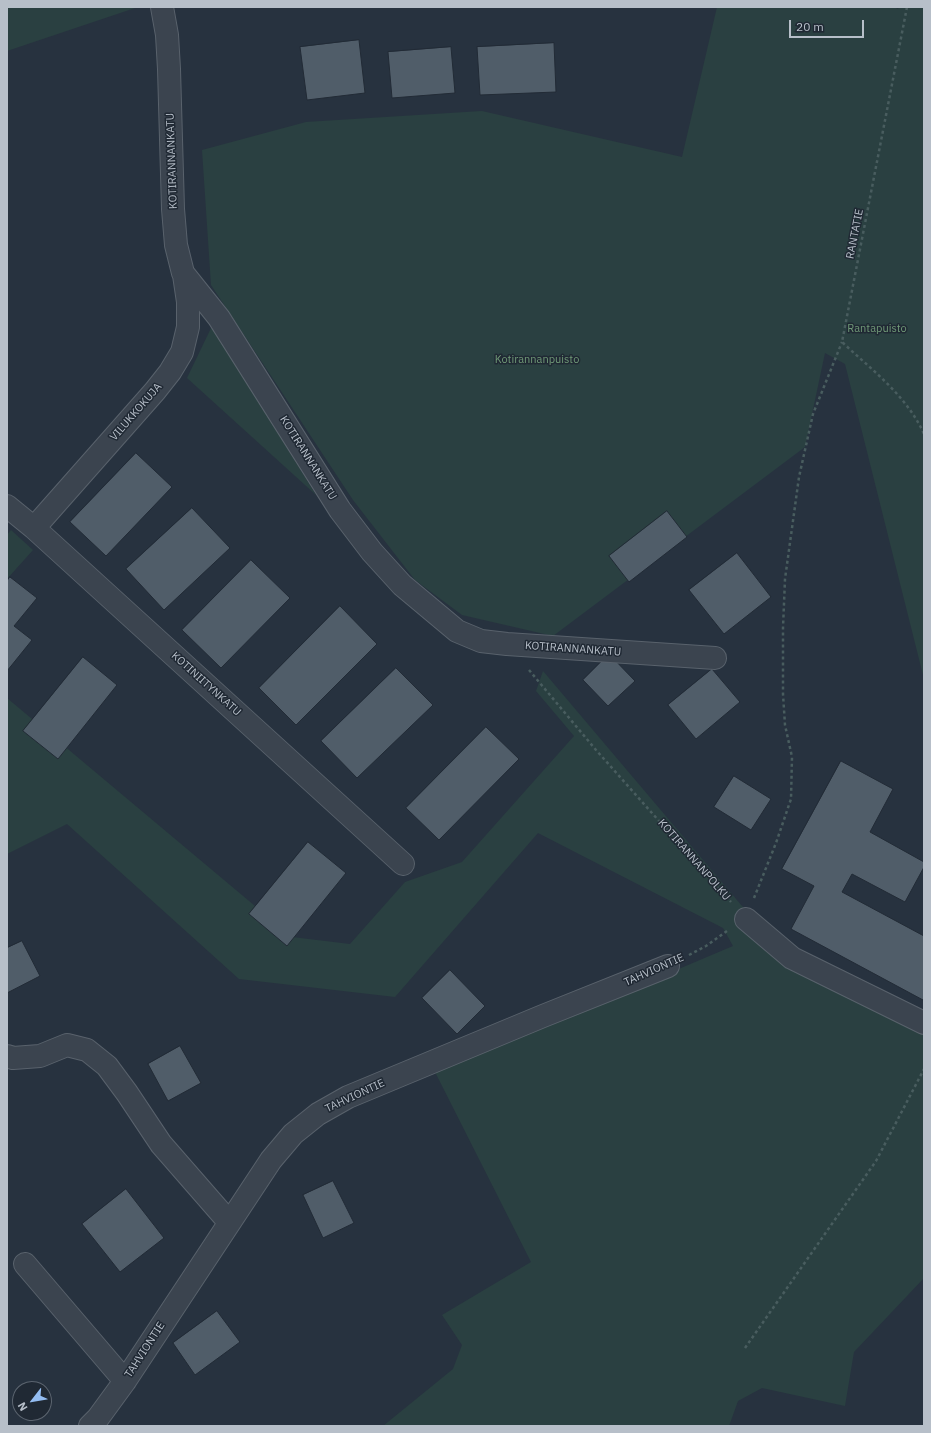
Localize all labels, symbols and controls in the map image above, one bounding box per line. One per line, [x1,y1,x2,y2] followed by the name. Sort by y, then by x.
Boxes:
[791,12,866,38] scale bar
[796,19,824,34] text: 20 m
[164,113,180,209] street label: KOTIRANNANKATU
[844,208,866,260] street label: RANTATIE
[847,322,907,336] park label: Rantapuisto
[495,353,579,367] park label: Kotirannanpuisto
[107,380,165,444] street label: VILUKKOKUJA
[277,414,339,502] street label: KOTIRANNANKATU
[524,639,622,659] street label: KOTIRANNANKATU
[168,649,244,719] street label: KOTINIITYNKATU
[655,817,733,903] street label: KOTIRANNANPOLKU
[622,951,686,989] street label: TAHVIONTIE
[323,1076,387,1116] street label: TAHVIONTIE
[122,1320,168,1380] street label: TAHVIONTIE
[12,1381,52,1421] north arrow
[15,1400,31,1414] text: N

